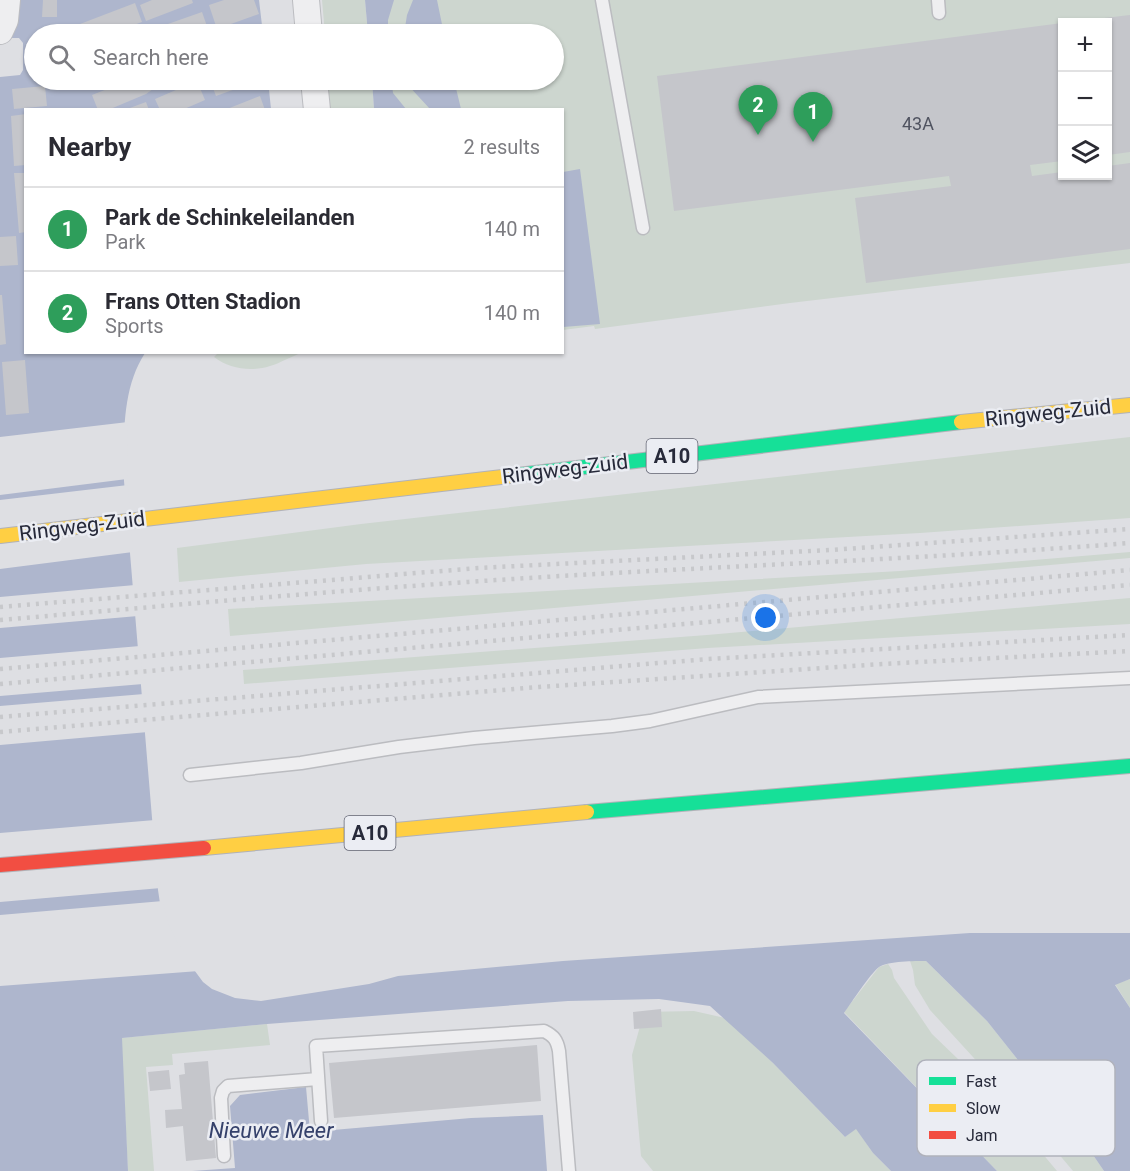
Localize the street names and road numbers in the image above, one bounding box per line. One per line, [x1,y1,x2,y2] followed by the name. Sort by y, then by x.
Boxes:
[984,394,1112,432] street label: Ringweg-Zuid
[646,439,698,473] road number: A10
[501,449,629,489] street label: Ringweg-Zuid
[18,506,146,546] street label: Ringweg-Zuid
[344,816,395,850] road number: A10

